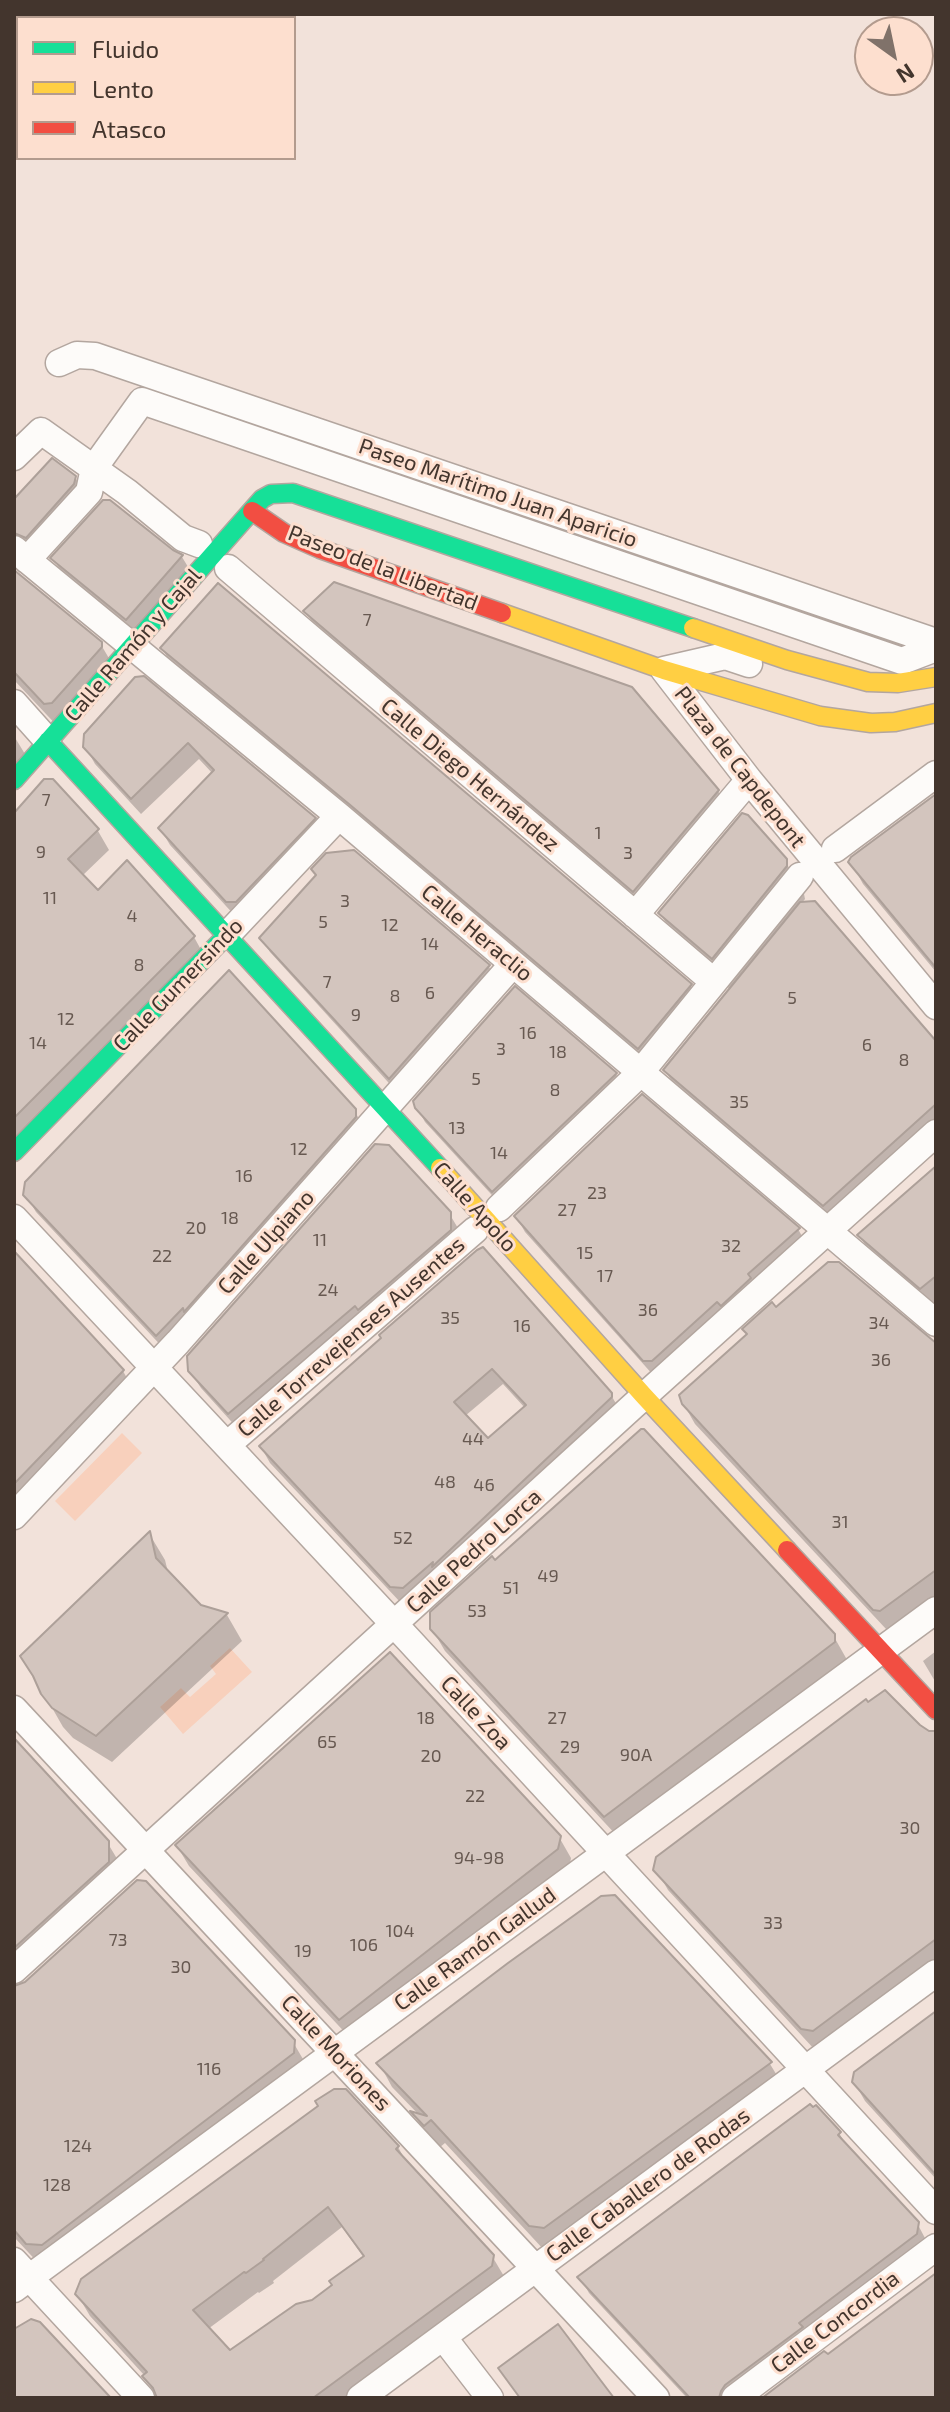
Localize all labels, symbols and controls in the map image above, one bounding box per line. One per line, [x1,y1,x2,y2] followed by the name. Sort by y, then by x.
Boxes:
[16,16,296,160] legend
[854,16,934,96] north arrow
[92,34,159,63] text: Fluido
[892,59,920,90] text: N
[92,74,154,103] text: Lento
[92,114,166,143] text: Atasco
[355,433,641,553] street label: Paseo Marítimo Juan Aparicio
[284,520,482,616] street label: Paseo de la Libertad
[59,563,207,727] street label: Calle Ramón y Cajal
[362,609,372,631] house number: 7
[669,681,811,853] street label: Plaza de Capdepont
[376,693,564,857] street label: Calle Diego Hernández
[41,789,51,811] house number: 7
[594,822,602,844] house number: 1
[36,841,46,863] house number: 9
[623,842,633,864] house number: 3
[416,879,538,987] street label: Calle Heraclio
[43,887,57,909] house number: 11
[340,890,350,912] house number: 3
[126,905,138,927] house number: 4
[318,911,328,933] house number: 5
[108,913,248,1057] street label: Calle Gumersindo
[381,914,399,936] house number: 12
[421,933,439,955] house number: 14
[134,954,144,976] house number: 8
[322,971,332,993] house number: 7
[425,982,435,1004] house number: 6
[390,985,400,1007] house number: 8
[787,987,797,1009] house number: 5
[351,1004,361,1026] house number: 9
[57,1008,75,1030] house number: 12
[519,1022,537,1044] house number: 16
[29,1032,47,1054] house number: 14
[862,1034,872,1056] house number: 6
[496,1038,506,1060] house number: 3
[549,1041,567,1063] house number: 18
[899,1049,909,1071] house number: 8
[471,1068,481,1090] house number: 5
[550,1079,560,1101] house number: 8
[729,1091,749,1113] house number: 35
[448,1117,466,1139] house number: 13
[290,1138,308,1160] house number: 12
[490,1142,508,1164] house number: 14
[428,1156,522,1258] street label: Calle Apolo
[235,1165,253,1187] house number: 16
[587,1182,607,1204] house number: 23
[212,1184,320,1300] street label: Calle Ulpiano
[557,1199,577,1221] house number: 27
[221,1207,239,1229] house number: 18
[186,1217,206,1239] house number: 20
[313,1229,327,1251] house number: 11
[232,1231,470,1443] street label: Calle Torrevejenses Ausentes
[721,1235,741,1257] house number: 32
[577,1242,593,1264] house number: 15
[152,1245,172,1267] house number: 22
[597,1265,613,1287] house number: 17
[317,1279,339,1301] house number: 24
[638,1299,658,1321] house number: 36
[440,1307,460,1329] house number: 35
[868,1312,890,1334] house number: 34
[513,1315,531,1337] house number: 16
[871,1349,891,1371] house number: 36
[462,1428,484,1450] house number: 44
[434,1471,456,1493] house number: 48
[473,1474,495,1496] house number: 46
[401,1483,547,1619] street label: Calle Pedro Lorca
[831,1511,849,1533] house number: 31
[393,1527,413,1549] house number: 52
[537,1565,559,1587] house number: 49
[503,1577,519,1599] house number: 51
[467,1600,487,1622] house number: 53
[435,1671,517,1755] street label: Calle Zoa
[417,1707,435,1729] house number: 18
[547,1707,567,1729] house number: 27
[317,1731,337,1753] house number: 65
[560,1736,580,1758] house number: 29
[620,1744,652,1766] house number: 90A
[421,1745,441,1767] house number: 20
[465,1785,485,1807] house number: 22
[900,1817,920,1839] house number: 30
[454,1847,504,1869] house number: 94-98
[389,1881,561,2017] street label: Calle Ramón Gallud
[763,1912,783,1934] house number: 33
[385,1920,415,1942] house number: 104
[108,1929,128,1951] house number: 73
[350,1934,378,1956] house number: 106
[294,1940,312,1962] house number: 19
[171,1956,191,1978] house number: 30
[276,1990,396,2116] street label: Calle Moriones
[197,2058,221,2080] house number: 116
[541,2102,755,2268] street label: Calle Caballero de Rodas
[64,2135,92,2157] house number: 124
[43,2174,71,2196] house number: 128
[766,2265,904,2379] street label: Calle Concordia

